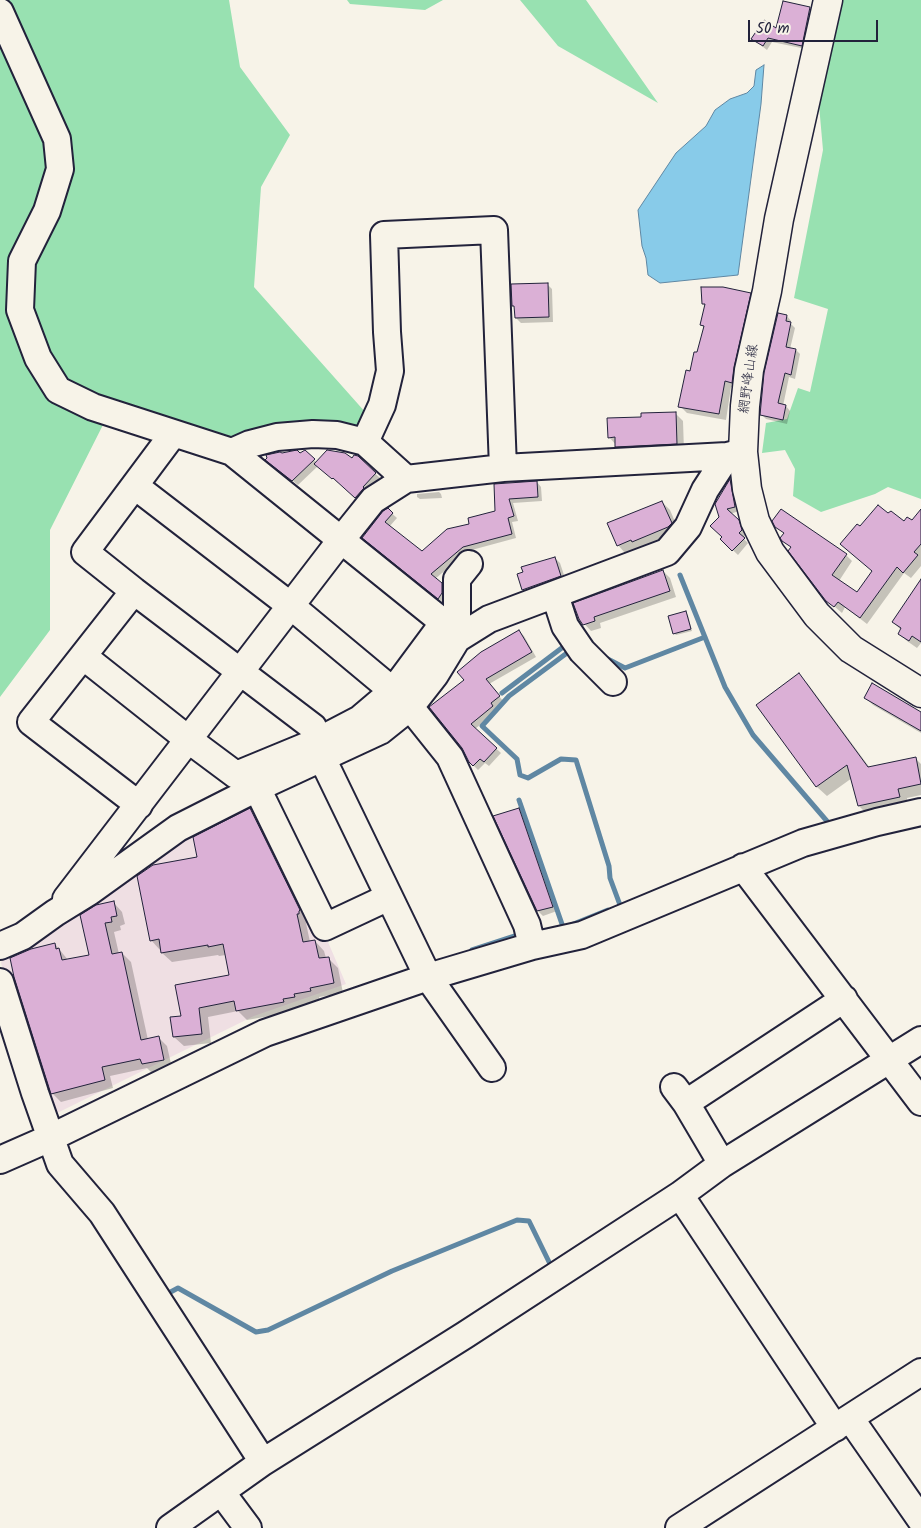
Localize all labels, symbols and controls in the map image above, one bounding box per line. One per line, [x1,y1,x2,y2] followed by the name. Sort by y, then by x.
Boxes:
[751,10,881,42] scale bar
[756,17,790,41] text: 50 m
[737,343,763,415] street label: 網野峰山線

